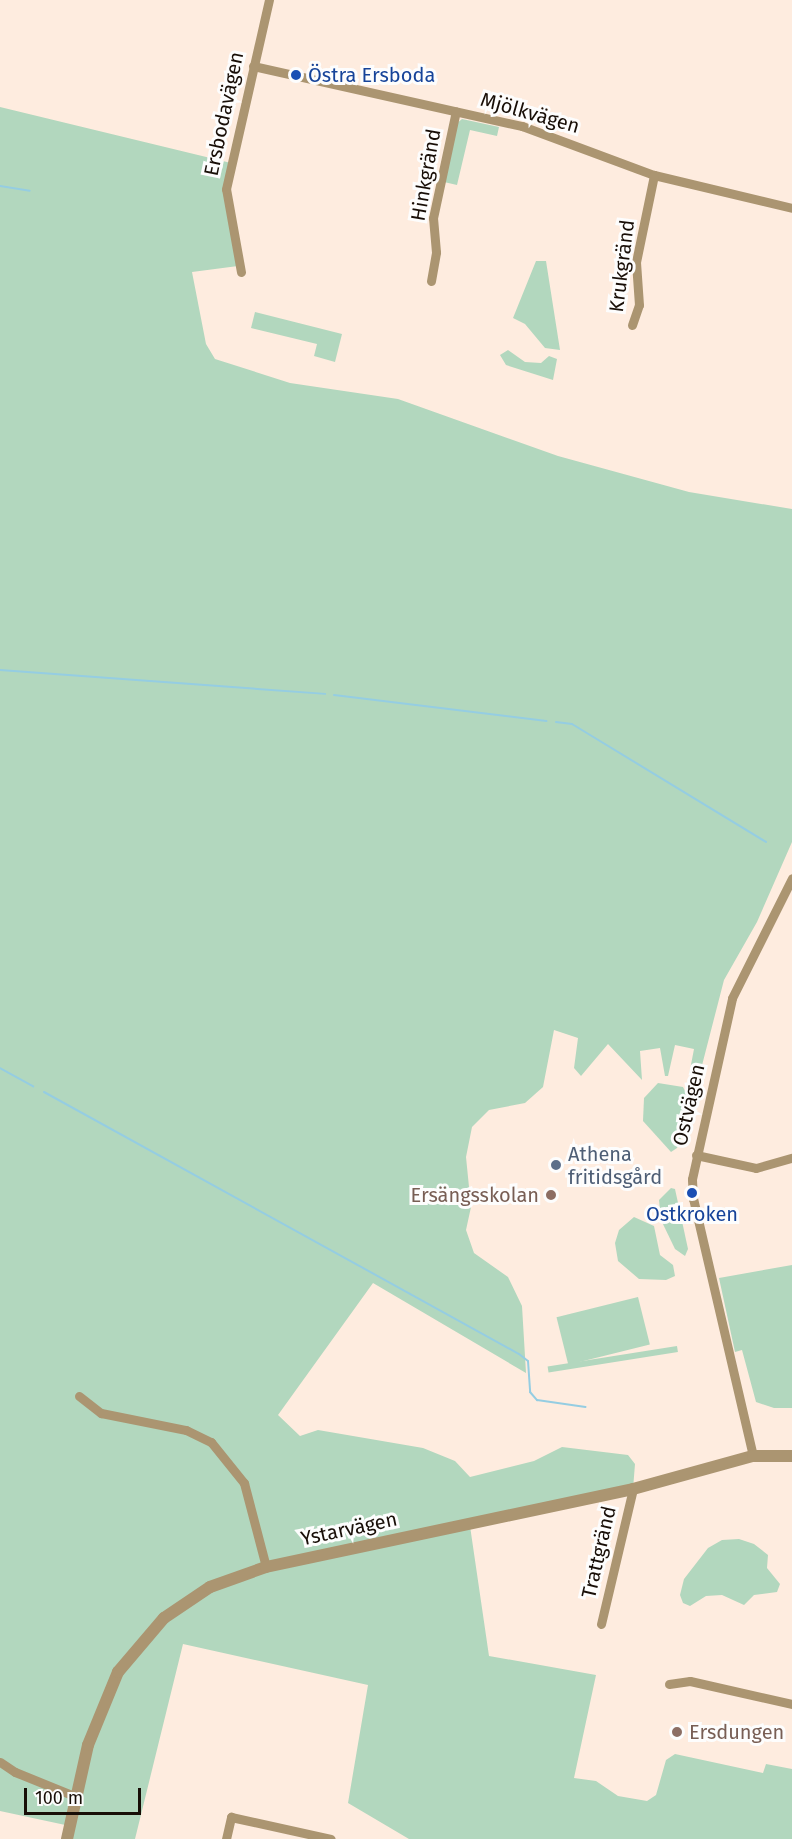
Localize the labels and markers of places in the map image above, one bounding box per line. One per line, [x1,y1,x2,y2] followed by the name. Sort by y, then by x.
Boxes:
[308,63,435,87] place label: Östra Ersboda
[289,68,303,82] marker: Östra Ersboda
[568,1142,662,1189] place label: Athena fritidsgård
[549,1158,563,1172] marker: Athena fritidsgård
[411,1183,539,1207] place label: Ersängsskolan
[685,1186,699,1200] marker: Ostkroken
[544,1188,558,1202] marker: Ersängsskolan
[646,1202,738,1226] place label: Ostkroken
[689,1720,784,1744] place label: Ersdungen
[670,1725,684,1739] marker: Ersdungen

